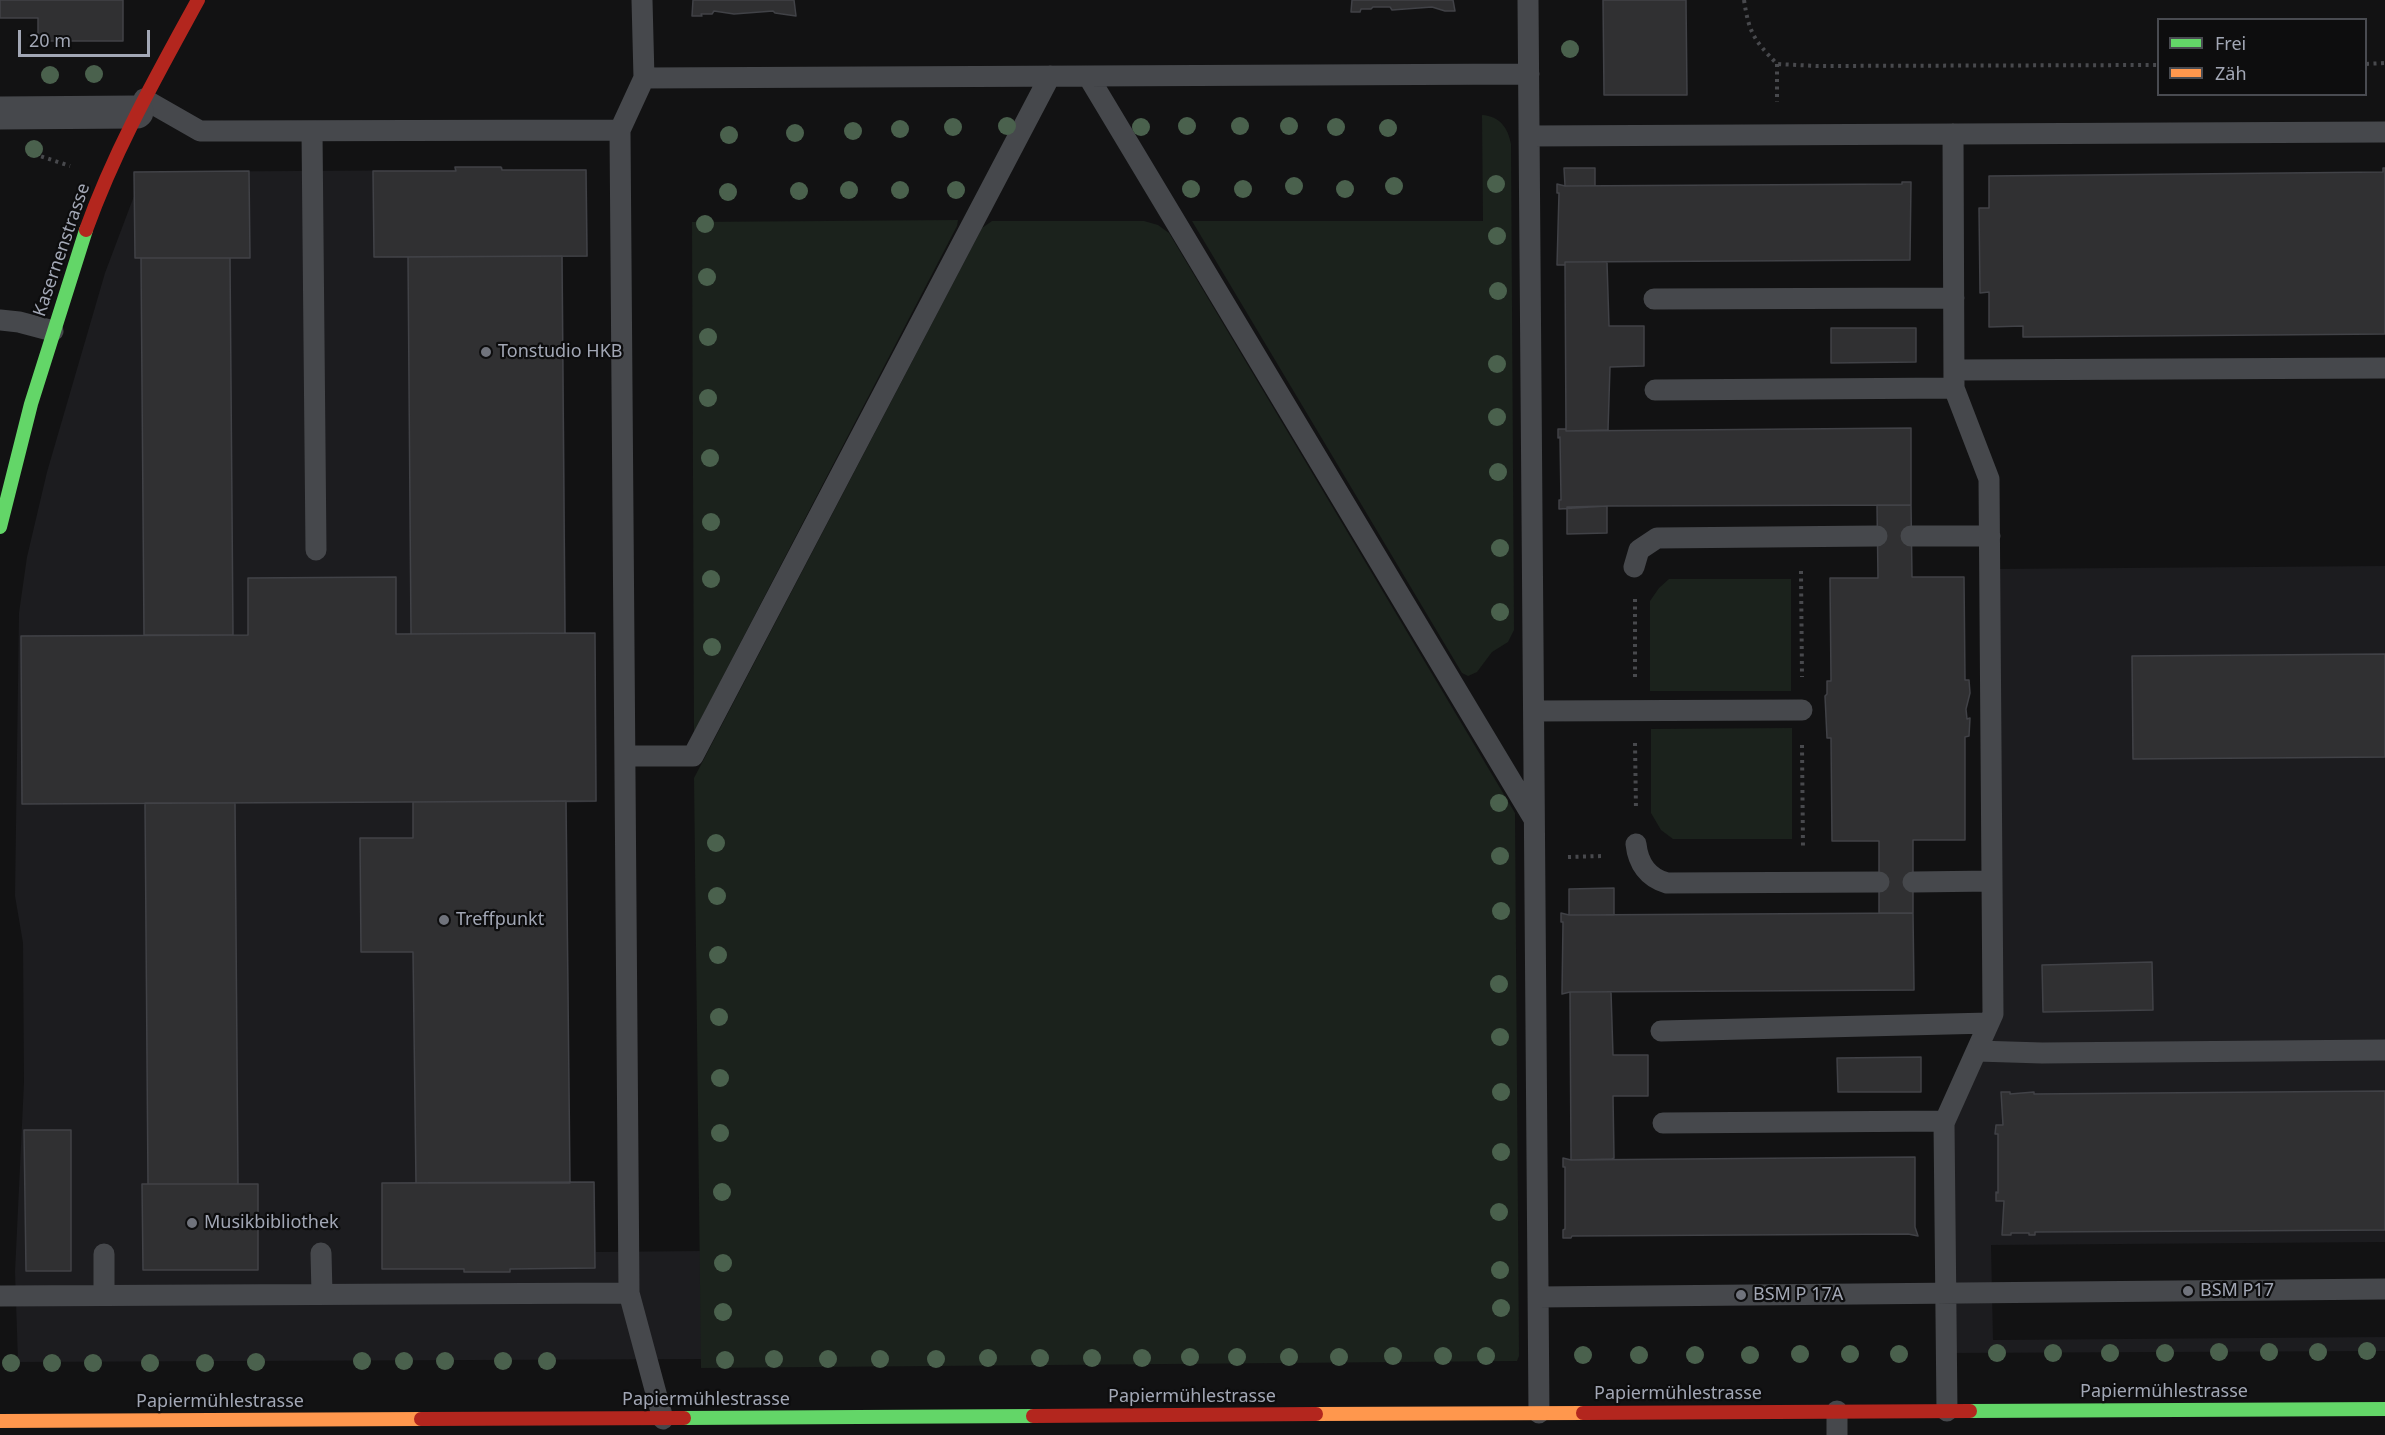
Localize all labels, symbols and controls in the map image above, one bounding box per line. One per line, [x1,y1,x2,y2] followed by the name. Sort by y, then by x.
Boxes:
[21,18,153,56] scale bar
[2157,18,2367,96] legend
[29,28,71,52] text: 20 m
[2215,31,2246,55] text: Frei
[2215,61,2247,85] text: Zäh
[29,181,95,319] street label: Kasernenstrasse
[498,341,622,363] place label: Tonstudio HKB
[479,345,493,359] marker: Tonstudio HKB
[456,909,544,931] place label: Treffpunkt
[437,913,451,927] marker: Treffpunkt
[204,1212,339,1234] place label: Musikbibliothek
[185,1216,199,1230] marker: Musikbibliothek
[2200,1280,2274,1302] place label: BSM P17
[1753,1284,1843,1306] place label: BSM P 17A
[2181,1284,2195,1298] marker: BSM P17
[1734,1288,1748,1302] marker: BSM P 17A
[2080,1381,2248,1403] street label: Papiermühlestrasse
[1594,1383,1762,1405] street label: Papiermühlestrasse
[1108,1386,1276,1408] street label: Papiermühlestrasse
[622,1389,790,1411] street label: Papiermühlestrasse
[136,1391,304,1413] street label: Papiermühlestrasse

